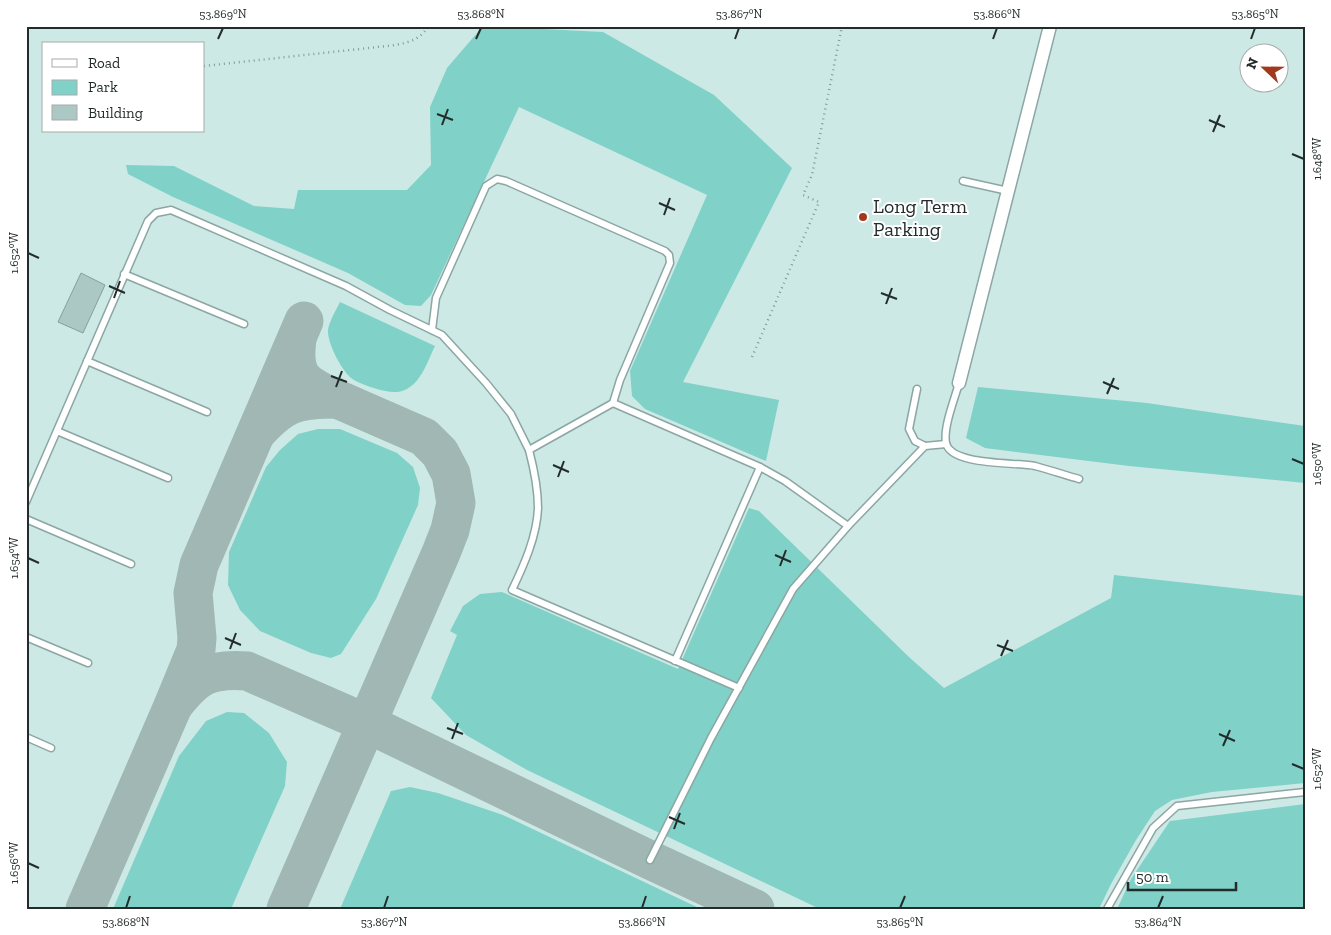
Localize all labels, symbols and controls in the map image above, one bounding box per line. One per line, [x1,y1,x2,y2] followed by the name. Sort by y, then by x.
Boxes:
[199,7,247,21] text: 53.869°N
[457,7,505,21] text: 53.868°N
[716,7,762,21] text: 53.867°N
[973,7,1021,21] text: 53.866°N
[1231,7,1279,21] text: 53.865°N
[42,42,205,132] legend
[1238,42,1288,92] north arrow
[88,54,121,72] text: Road
[1243,55,1262,71] text: N
[88,78,118,96] text: Park
[88,104,143,122] text: Building
[1310,137,1324,180] text: 1.648°W
[873,194,968,241] place label: Long Term Parking
[857,211,869,223] marker: Long Term Parking
[7,231,21,274] text: 1.652°W
[1310,442,1324,485] text: 1.650°W
[7,536,21,579] text: 1.654°W
[1310,747,1324,790] text: 1.652°W
[7,841,21,884] text: 1.656°W
[1128,860,1236,892] scale bar
[1136,868,1169,886] text: 50 m
[102,915,150,929] text: 53.868°N
[361,915,407,929] text: 53.867°N
[618,915,666,929] text: 53.866°N
[876,915,924,929] text: 53.865°N
[1134,915,1182,929] text: 53.864°N

